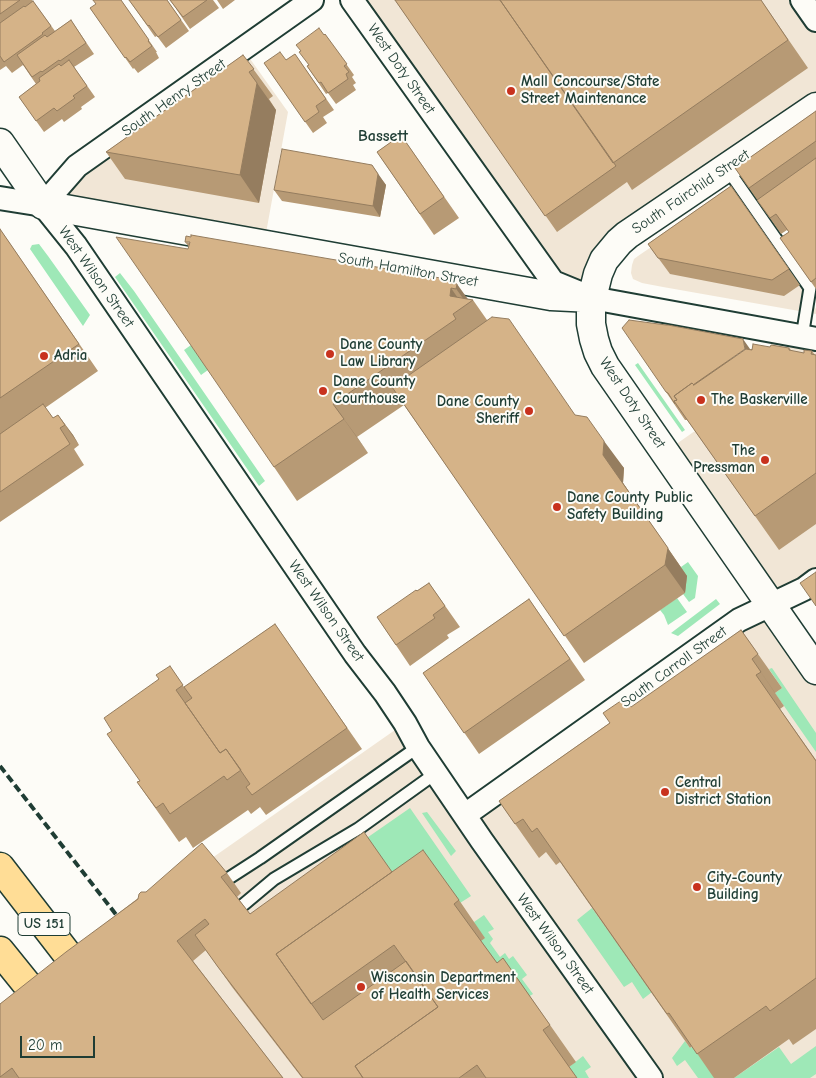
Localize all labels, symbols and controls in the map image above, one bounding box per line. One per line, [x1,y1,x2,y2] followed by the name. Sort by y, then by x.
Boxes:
[363,20,439,118] street label: West Doty Street
[118,55,230,141] street label: South Henry Street
[521,73,659,108] place label: Mall Concourse/State Street Maintenance
[505,85,517,97] marker: Mall Concourse/State Street Maintenance
[358,126,408,146] district label: Bassett
[629,146,753,238] street label: South Fairchild Street
[54,223,138,331] street label: West Wilson Street
[337,249,479,291] street label: South Hamilton Street
[340,336,422,371] place label: Dane County Law Library
[54,347,87,365] place label: Adria
[324,348,336,360] marker: Dane County Law Library
[38,350,50,362] marker: Adria
[595,354,669,452] street label: West Doty Street
[333,373,415,408] place label: Dane County Courthouse
[317,385,329,397] marker: Dane County Courthouse
[711,391,808,409] place label: The Baskerville
[437,393,519,428] place label: Dane County Sheriff
[695,394,707,406] marker: The Baskerville
[523,405,535,417] marker: Dane County Sheriff
[693,442,755,477] place label: The Pressman
[759,454,771,466] marker: The Pressman
[567,489,693,524] place label: Dane County Public Safety Building
[551,501,563,513] marker: Dane County Public Safety Building
[284,557,368,665] street label: West Wilson Street
[617,622,731,712] street label: South Carroll Street
[675,774,771,809] place label: Central District Station
[659,786,671,798] marker: Central District Station
[707,869,782,904] place label: City-County Building
[691,881,703,893] marker: City-County Building
[513,890,597,998] street label: West Wilson Street
[18,912,70,936] road number: US 151
[371,969,516,1004] place label: Wisconsin Department of Health Services
[355,981,367,993] marker: Wisconsin Department of Health Services
[22,1026,98,1058] scale bar
[28,1036,62,1054] text: 20 m

